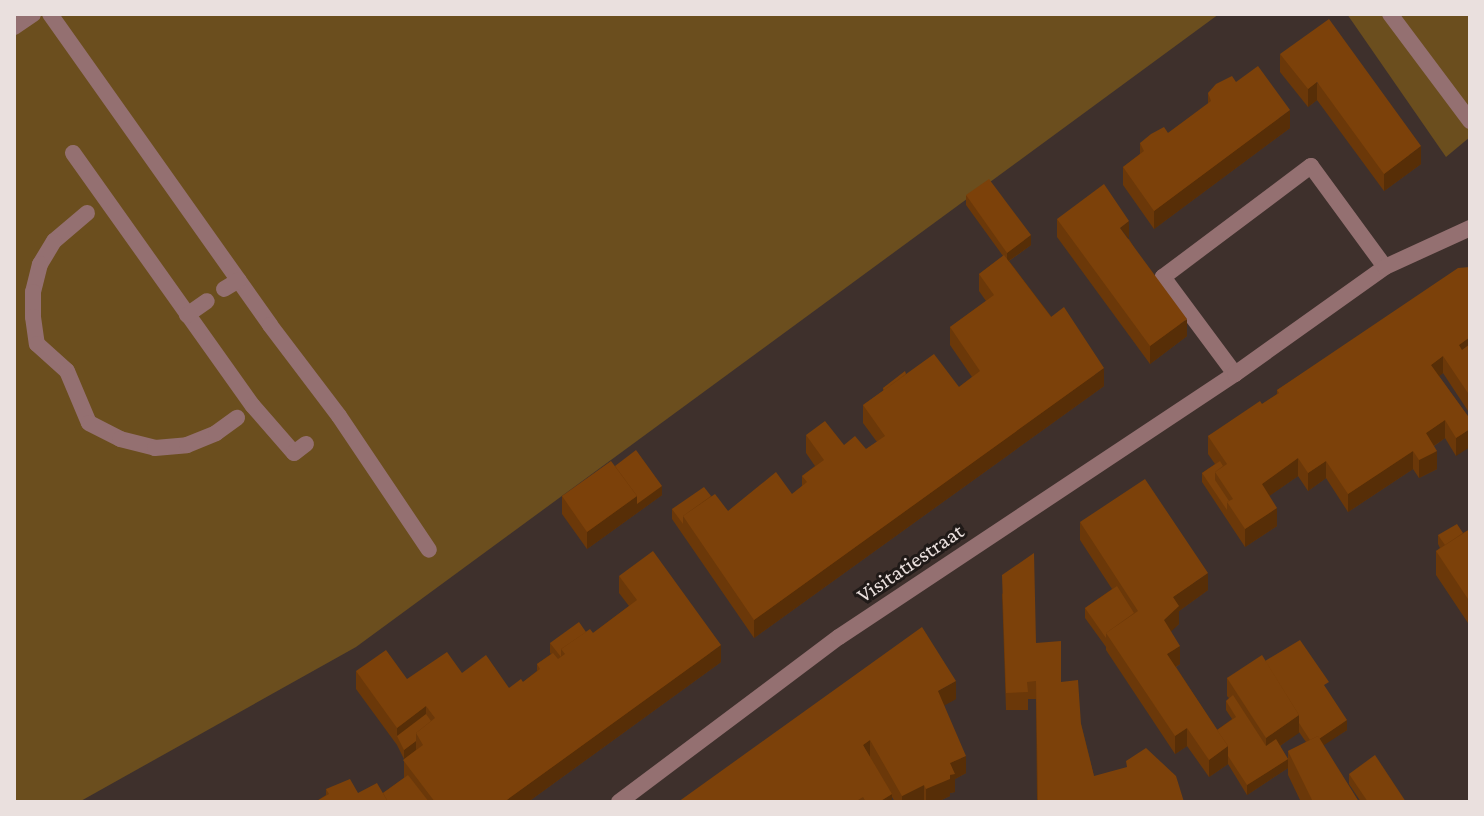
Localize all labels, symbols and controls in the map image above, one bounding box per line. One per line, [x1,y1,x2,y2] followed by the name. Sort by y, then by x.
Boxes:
[851,518,969,608] street label: Visitatiestraat

